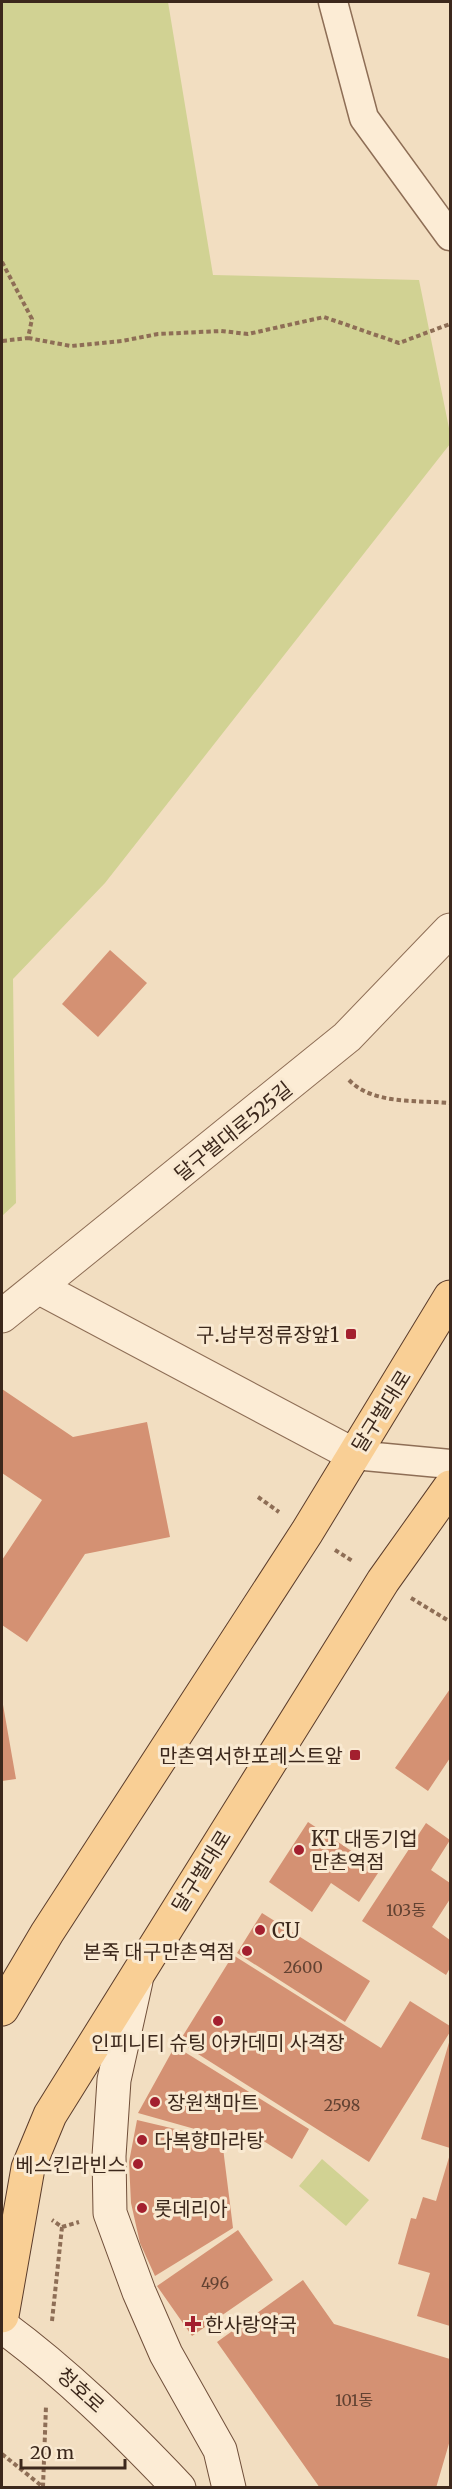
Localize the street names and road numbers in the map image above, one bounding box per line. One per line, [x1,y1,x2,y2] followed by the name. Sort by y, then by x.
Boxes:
[169,1076,297,1186] street label: 달구벌대로525길
[346,1365,416,1457] street label: 달구벌대로
[166,1825,236,1917] street label: 달구벌대로
[52,2362,110,2418] street label: 청호로

